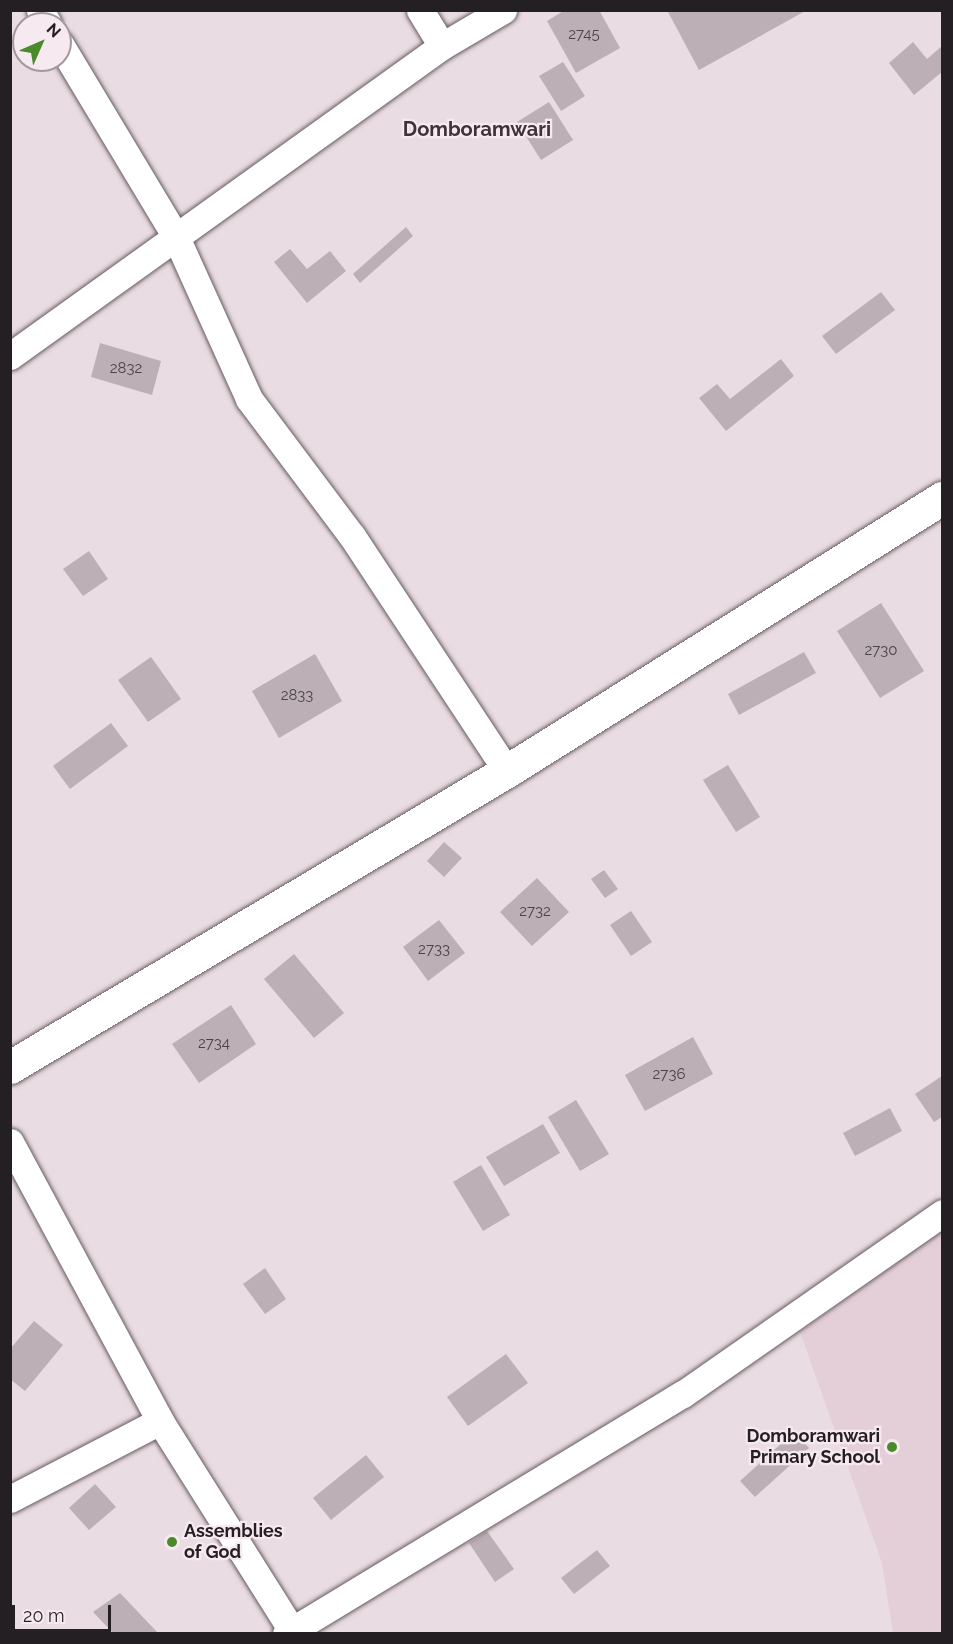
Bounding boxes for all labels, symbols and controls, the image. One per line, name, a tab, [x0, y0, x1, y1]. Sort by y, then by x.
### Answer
north arrow	[12, 12, 72, 72]
text: N	[43, 19, 65, 41]
house number: 2745	[568, 26, 600, 44]
district label: Domboramwari	[403, 117, 551, 141]
house number: 2832	[110, 360, 142, 378]
house number: 2730	[864, 642, 898, 660]
house number: 2833	[281, 687, 313, 705]
house number: 2732	[519, 903, 551, 921]
house number: 2733	[418, 941, 450, 959]
house number: 2734	[198, 1035, 230, 1053]
house number: 2736	[653, 1066, 685, 1084]
place label: Domboramwari Primary School	[747, 1426, 880, 1468]
marker: Domboramwari Primary School	[885, 1440, 899, 1454]
place label: Assemblies of God	[184, 1521, 283, 1564]
marker: Assemblies of God	[165, 1535, 179, 1549]
scale bar	[15, 1593, 114, 1631]
text: 20 m	[23, 1605, 65, 1626]

